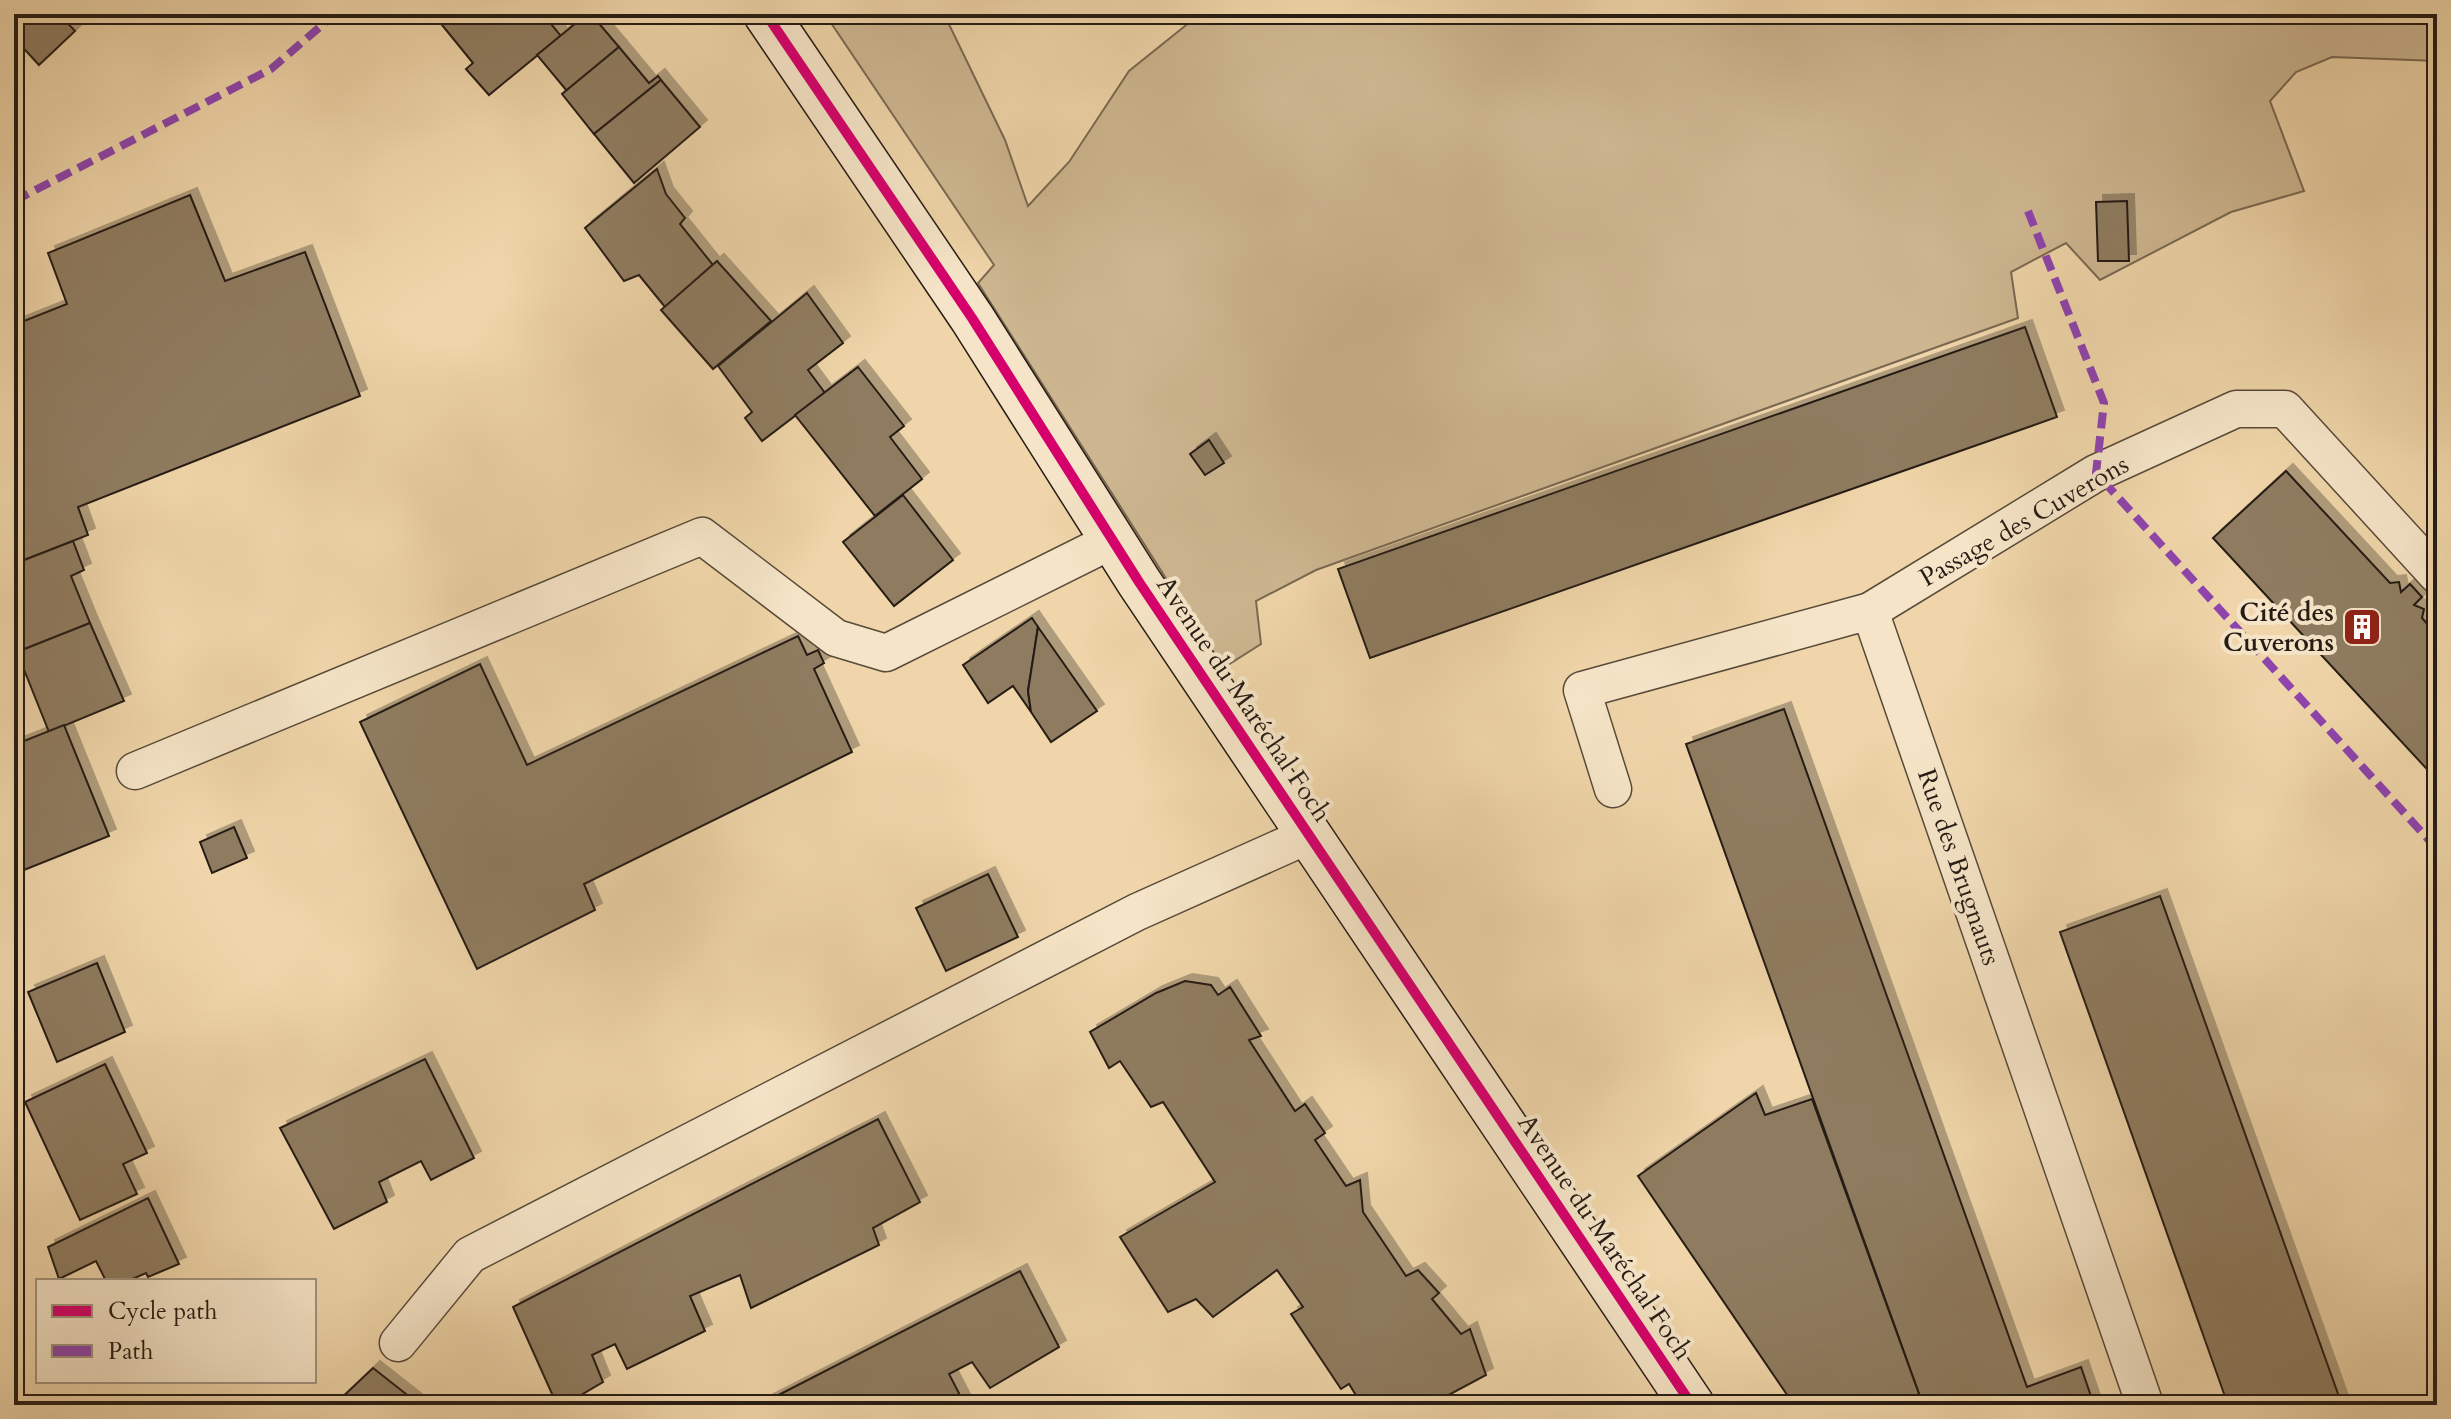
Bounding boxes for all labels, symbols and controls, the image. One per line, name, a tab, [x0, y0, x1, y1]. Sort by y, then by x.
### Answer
street label: Passage des Cuverons	[1913, 447, 2135, 595]
street label: Avenue du Maréchal Foch	[1149, 569, 1339, 829]
place label: Cité des Cuverons	[2223, 595, 2334, 660]
building icon: Cité des Cuverons	[2341, 606, 2383, 648]
street label: Rue des Brugnauts	[1909, 764, 2009, 970]
street label: Avenue du Maréchal Foch	[1510, 1107, 1700, 1367]
legend	[36, 1279, 316, 1383]
text: Cycle path	[108, 1295, 217, 1328]
text: Path	[108, 1335, 153, 1368]

